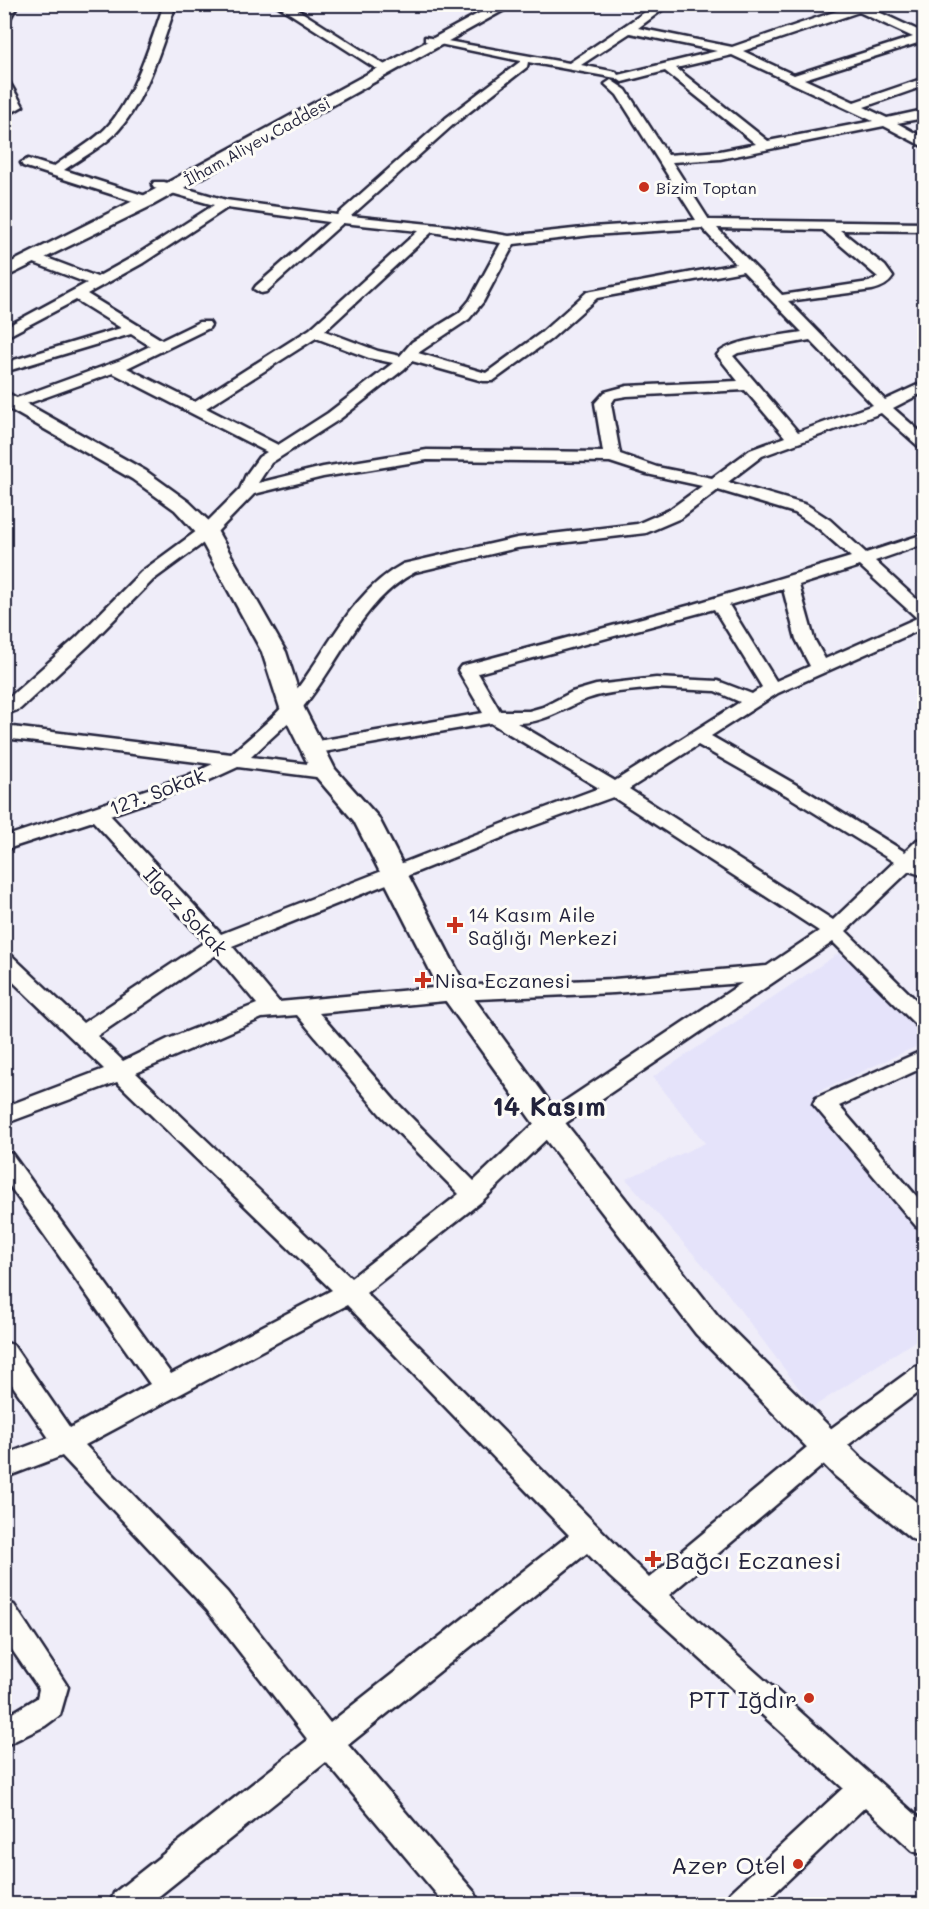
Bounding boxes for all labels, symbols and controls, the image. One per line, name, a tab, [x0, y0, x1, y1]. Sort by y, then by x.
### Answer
street label: İlham Aliyev Caddesi	[180, 92, 334, 190]
place label: Bizim Toptan	[656, 177, 757, 198]
marker: Bizim Toptan	[637, 180, 651, 194]
street label: 127. Sokak	[105, 762, 209, 820]
street label: Ilgaz Sokak	[138, 861, 234, 961]
place label: 14 Kasım Aile Sağlığı Merkezi	[468, 901, 618, 950]
marker: 14 Kasım Aile Sağlığı Merkezi	[446, 916, 464, 934]
place label: Nisa Eczanesi	[435, 967, 571, 993]
marker: Nisa Eczanesi	[416, 973, 430, 987]
district label: 14 Kasım	[492, 1089, 606, 1123]
place label: Bağcı Eczanesi	[665, 1544, 841, 1575]
marker: Bağcı Eczanesi	[646, 1552, 660, 1566]
place label: PTT Iğdır	[689, 1683, 797, 1714]
marker: PTT Iğdır	[802, 1691, 816, 1705]
place label: Azer Otel	[671, 1849, 786, 1880]
marker: Azer Otel	[791, 1857, 805, 1871]

